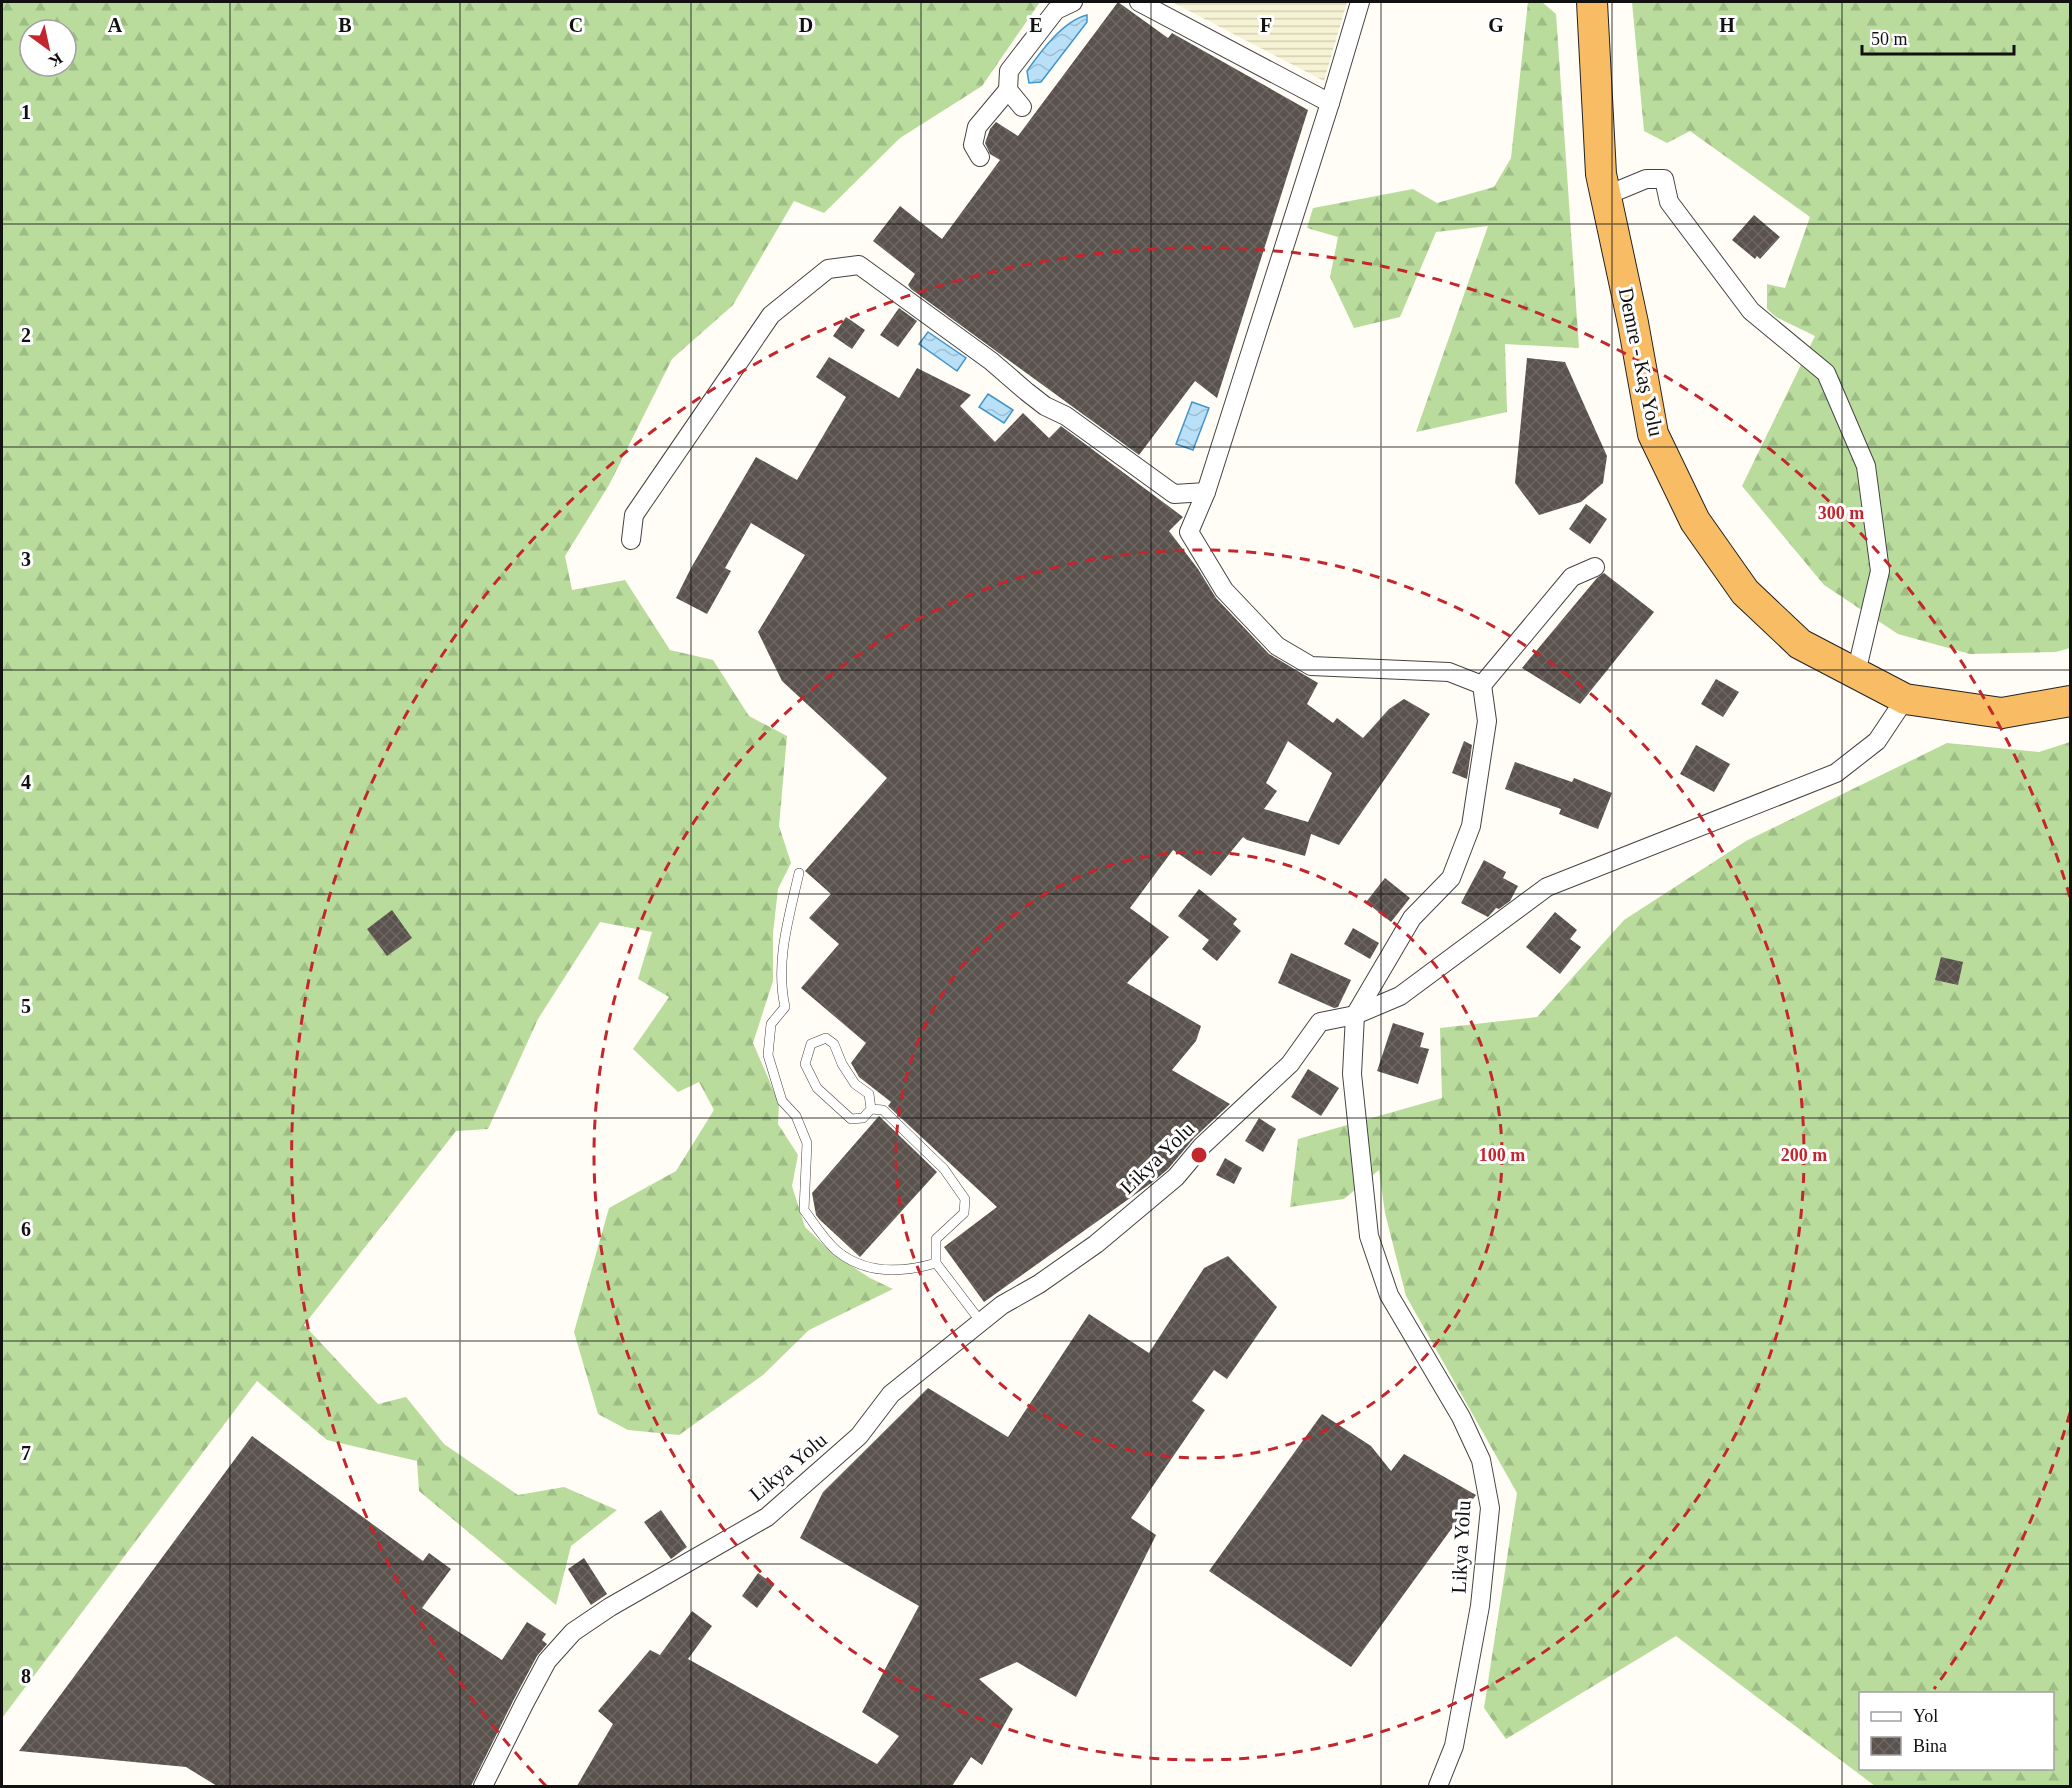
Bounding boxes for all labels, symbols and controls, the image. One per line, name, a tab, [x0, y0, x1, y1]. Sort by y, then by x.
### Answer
text: A	[108, 14, 123, 36]
text: B	[338, 14, 352, 36]
text: C	[569, 14, 583, 36]
text: D	[799, 14, 813, 36]
text: E	[1029, 14, 1043, 36]
text: F	[1260, 14, 1272, 36]
text: G	[1488, 14, 1504, 36]
text: H	[1719, 14, 1735, 36]
north arrow	[18, 18, 78, 78]
scale bar	[1862, 18, 2014, 56]
text: 50 m	[1871, 29, 1908, 49]
text: K	[46, 50, 66, 71]
text: 1	[21, 101, 31, 123]
street label: Demre - Kaş Yolu	[1613, 285, 1669, 439]
text: 2	[21, 324, 31, 346]
text: 300 m	[1818, 503, 1864, 523]
text: 3	[21, 548, 31, 570]
text: 4	[21, 771, 31, 793]
text: 5	[21, 995, 31, 1017]
street label: Likya Yolu	[1115, 1117, 1199, 1199]
centre of rings	[1189, 1145, 1209, 1165]
text: 100 m	[1479, 1145, 1525, 1165]
text: 200 m	[1781, 1145, 1827, 1165]
text: 6	[21, 1218, 31, 1240]
street label: Likya Yolu	[745, 1427, 832, 1506]
text: 7	[21, 1442, 31, 1464]
street label: Likya Yolu	[1447, 1499, 1475, 1594]
text: 8	[21, 1665, 31, 1687]
legend	[1859, 1692, 2054, 1770]
text: Yol	[1913, 1706, 1938, 1726]
text: Bina	[1913, 1736, 1947, 1756]

